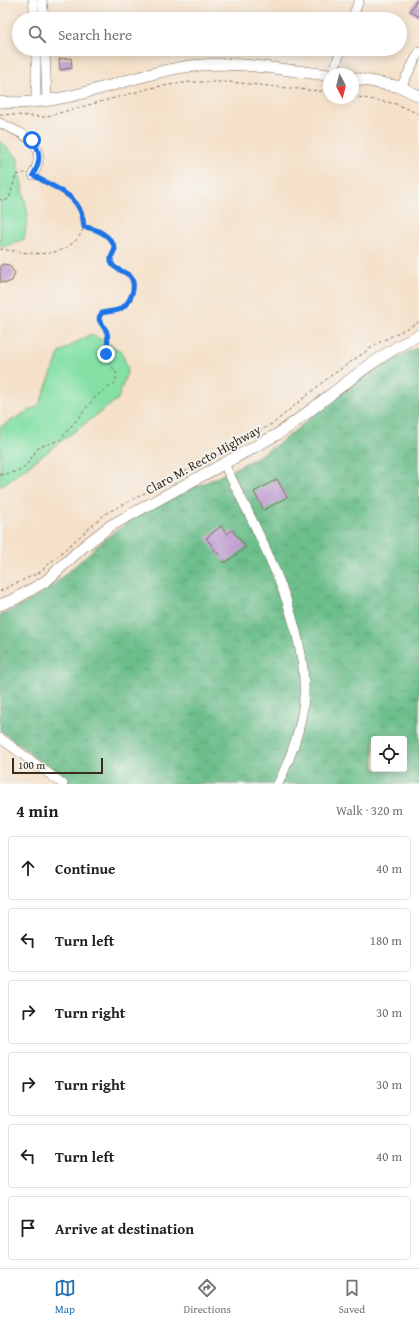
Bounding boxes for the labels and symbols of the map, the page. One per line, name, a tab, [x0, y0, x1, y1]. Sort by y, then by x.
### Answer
north arrow	[323, 68, 359, 104]
route start	[23, 131, 41, 149]
route end	[97, 345, 115, 363]
street label: Claro M. Recto Highway	[142, 420, 265, 499]
scale bar	[12, 756, 103, 775]

